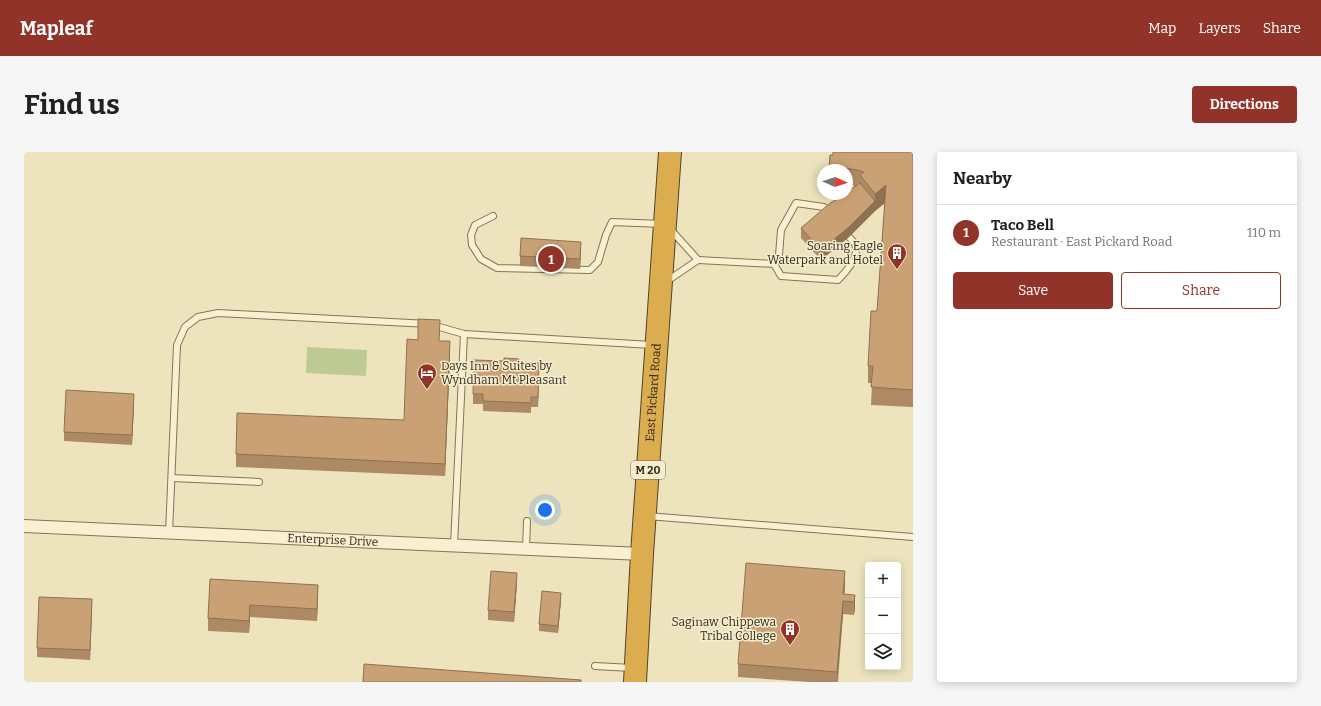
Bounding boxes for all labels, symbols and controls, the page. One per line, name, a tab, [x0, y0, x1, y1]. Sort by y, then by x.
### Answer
text: Mapleaf	[20, 17, 93, 40]
text: Map	[1148, 20, 1176, 37]
text: Layers	[1198, 20, 1241, 37]
text: Share	[1263, 20, 1301, 37]
button: Directions	[1192, 86, 1297, 123]
text: Find us	[24, 88, 120, 121]
north arrow	[817, 164, 853, 200]
text: Nearby	[953, 168, 1012, 189]
text: Taco Bell	[991, 216, 1054, 234]
text: 1	[963, 225, 969, 240]
text: 110 m	[1247, 225, 1281, 240]
text: Restaurant · East Pickard Road	[991, 234, 1173, 249]
place label: Soaring Eagle Waterpark and Hotel	[767, 239, 884, 267]
building icon: Soaring Eagle Waterpark and Hotel	[886, 242, 908, 270]
pin: 1	[538, 244, 564, 274]
button: Save	[953, 272, 1113, 309]
button: Share	[1121, 272, 1281, 309]
street label: East Pickard Road	[643, 343, 664, 442]
place label: Days Inn & Suites by Wyndham Mt Pleasant	[441, 359, 567, 387]
hotel icon: Days Inn & Suites by Wyndham Mt Pleasant	[416, 362, 438, 390]
road number: M 20	[631, 461, 665, 479]
your location	[535, 500, 555, 520]
street label: Enterprise Drive	[287, 531, 379, 549]
map controls	[865, 562, 901, 670]
button: +	[865, 562, 901, 598]
button: −	[865, 598, 901, 634]
place label: Saginaw Chippewa Tribal College	[672, 615, 776, 643]
building icon: Saginaw Chippewa Tribal College	[779, 618, 801, 646]
button: layers	[865, 634, 901, 670]

